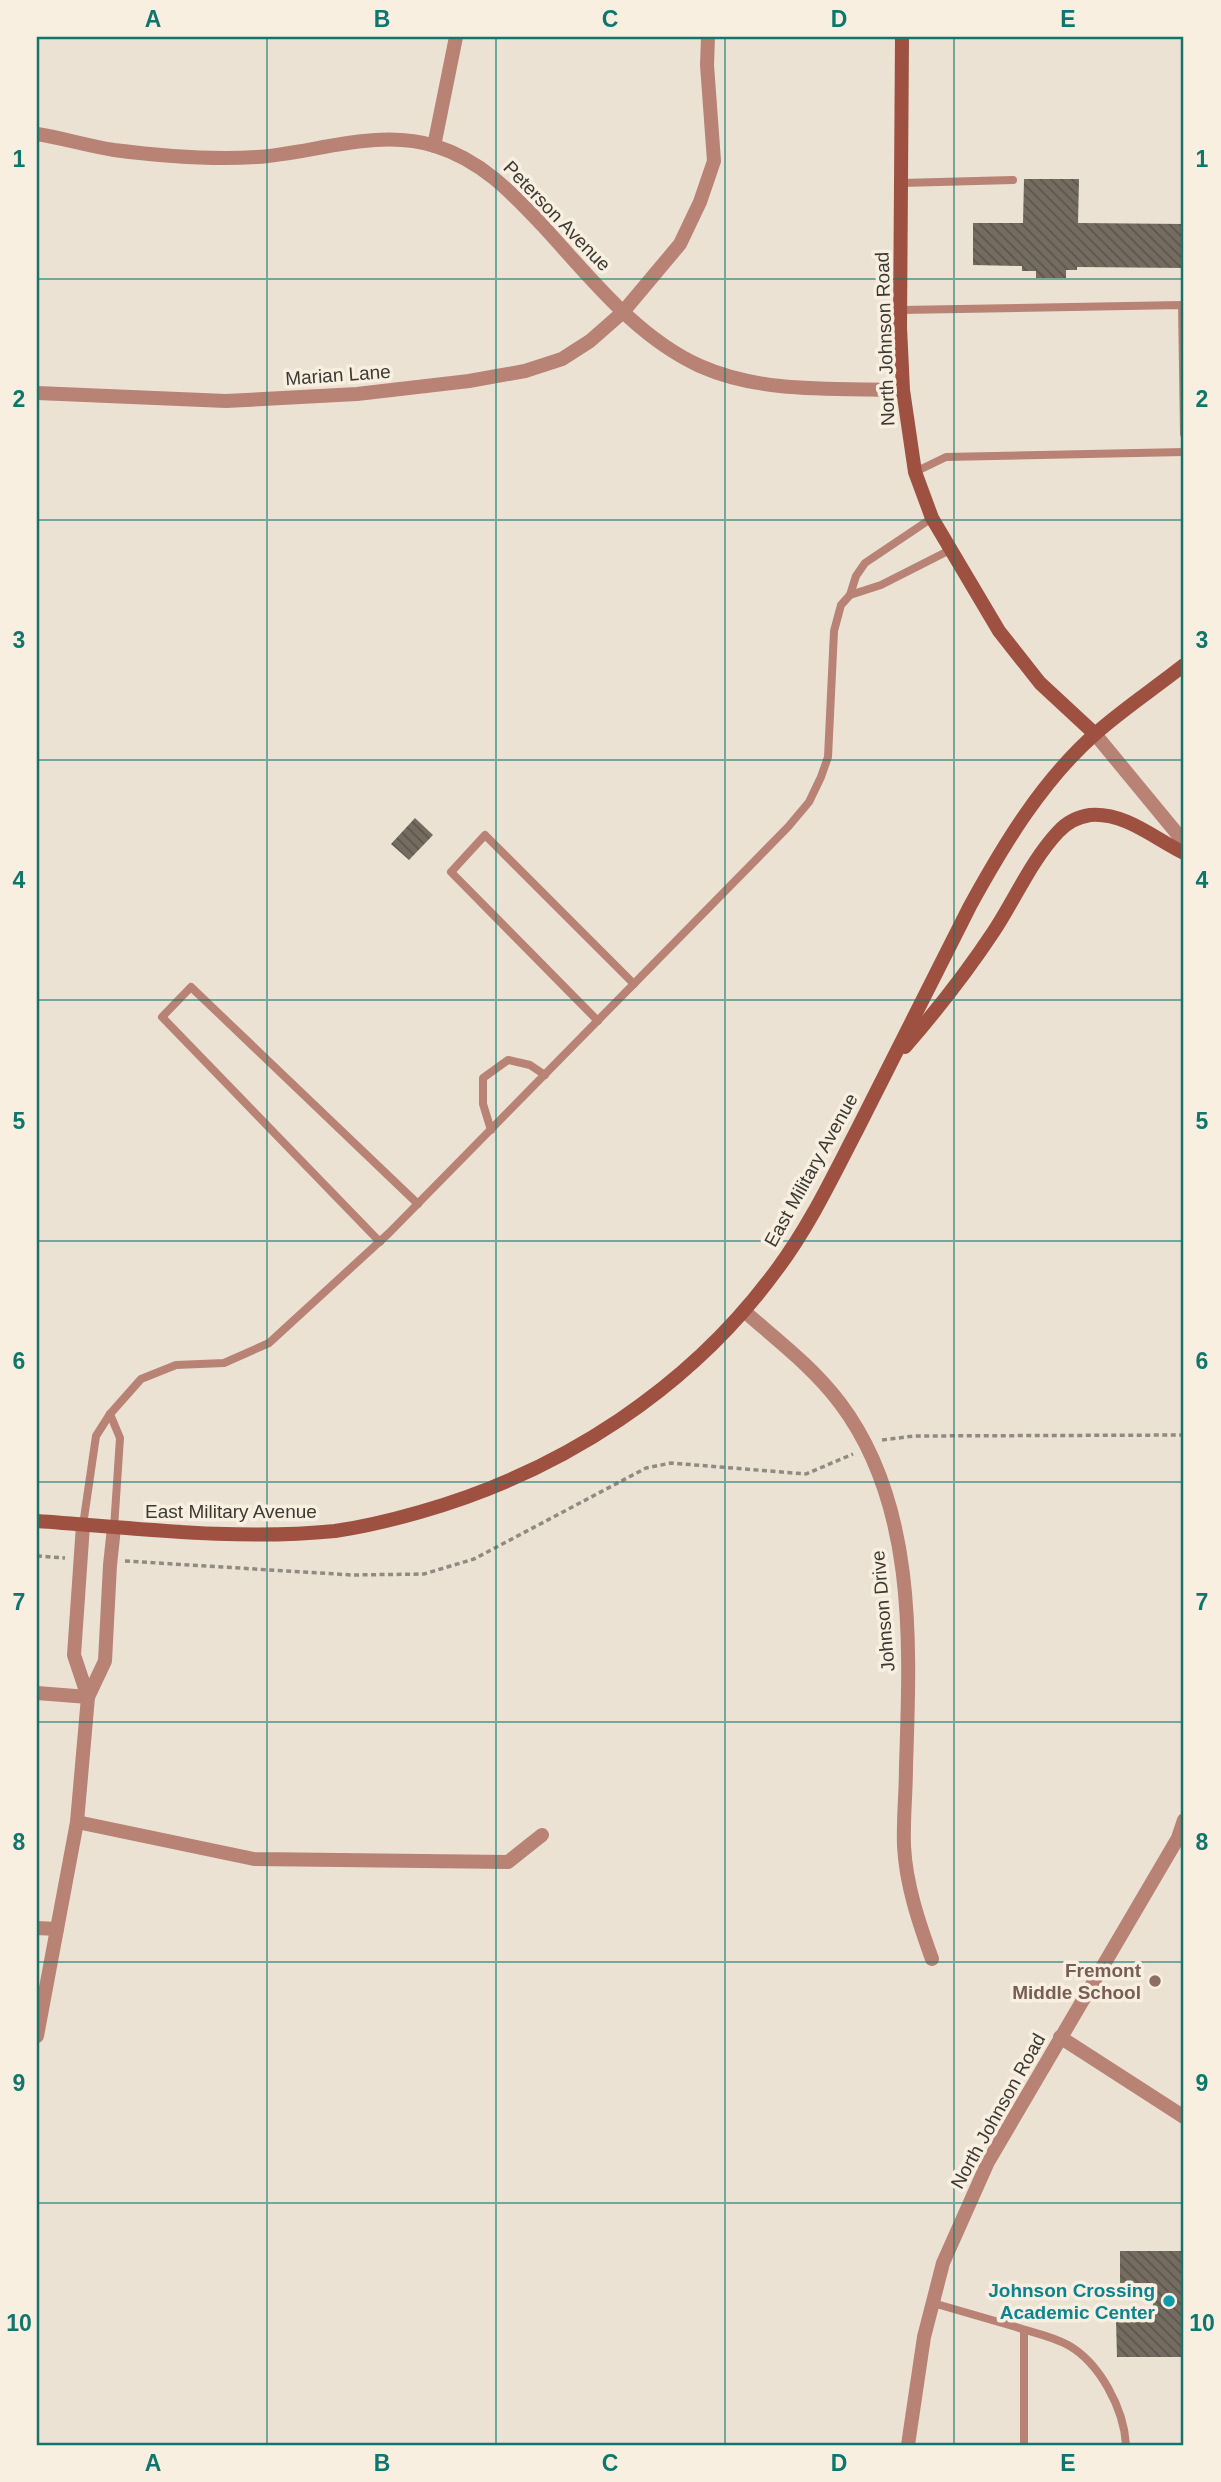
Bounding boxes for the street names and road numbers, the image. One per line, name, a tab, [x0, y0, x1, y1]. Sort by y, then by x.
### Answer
street label: Peterson Avenue	[499, 157, 615, 275]
street label: North Johnson Road	[871, 252, 899, 426]
street label: Marian Lane	[285, 361, 391, 389]
street label: East Military Avenue	[760, 1090, 862, 1250]
street label: East Military Avenue	[145, 1501, 317, 1522]
street label: Johnson Drive	[867, 1550, 899, 1672]
street label: North Johnson Road	[947, 2030, 1049, 2192]

